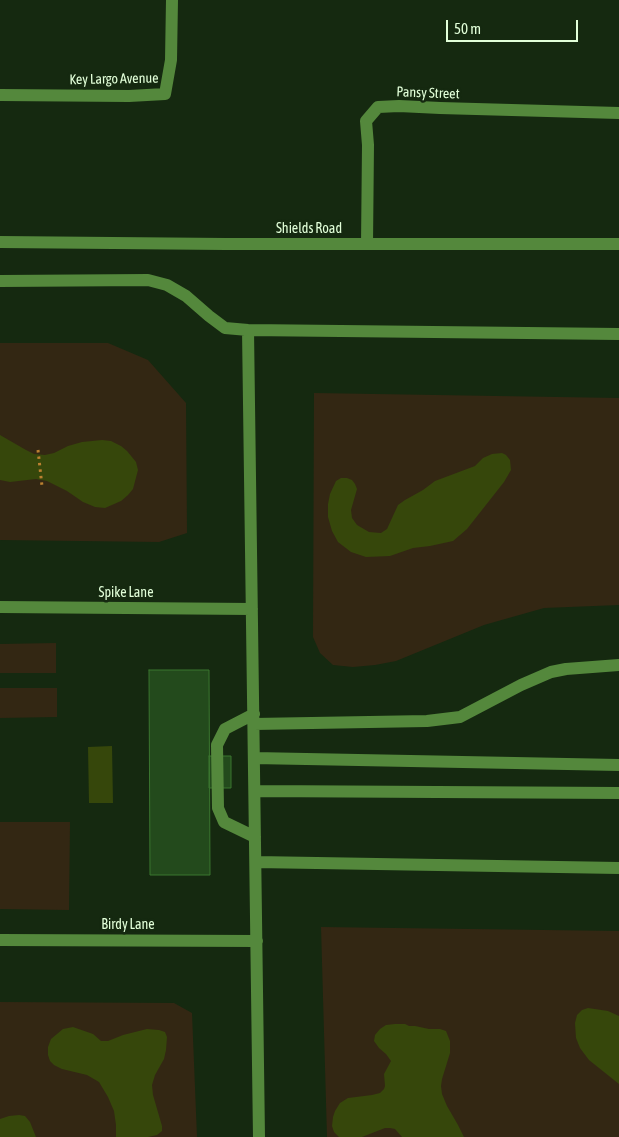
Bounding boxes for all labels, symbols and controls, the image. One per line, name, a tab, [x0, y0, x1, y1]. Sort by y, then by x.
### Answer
scale bar	[449, 10, 582, 42]
text: 50 m	[454, 20, 481, 37]
street label: Key Largo Avenue	[69, 70, 159, 88]
street label: Pansy Street	[396, 84, 460, 102]
street label: Shields Road	[276, 221, 342, 237]
street label: Spike Lane	[99, 585, 153, 601]
street label: Birdy Lane	[101, 917, 155, 933]

